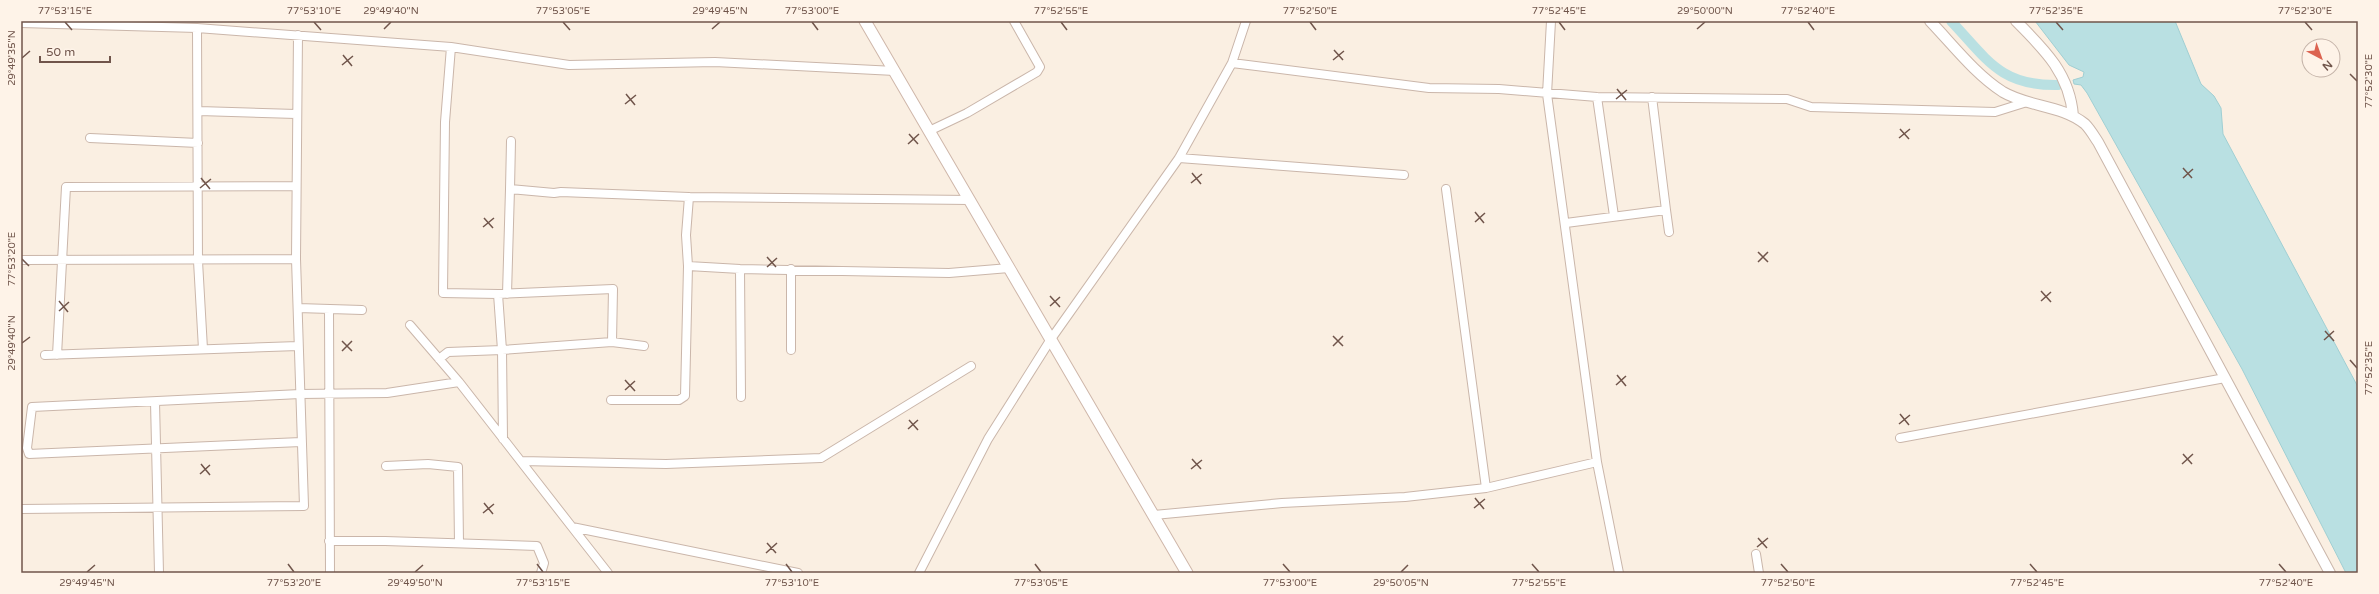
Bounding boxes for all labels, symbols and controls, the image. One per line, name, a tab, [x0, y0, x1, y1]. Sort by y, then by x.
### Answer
text: 77°53'15"E	[38, 5, 92, 17]
text: 77°53'10"E	[287, 5, 341, 17]
text: 29°49'40"N	[363, 5, 419, 17]
text: 77°53'05"E	[536, 5, 590, 17]
text: 29°49'45"N	[692, 5, 748, 17]
text: 77°53'00"E	[785, 5, 839, 17]
text: 77°52'55"E	[1034, 5, 1088, 17]
text: 77°52'50"E	[1283, 5, 1337, 17]
text: 77°52'45"E	[1532, 5, 1586, 17]
text: 29°50'00"N	[1677, 5, 1733, 17]
text: 77°52'40"E	[1781, 5, 1835, 17]
text: 77°52'35"E	[2029, 5, 2083, 17]
text: 77°52'30"E	[2278, 5, 2332, 17]
text: 29°49'35"N	[6, 30, 18, 86]
scale bar	[40, 38, 110, 64]
north arrow	[2301, 38, 2341, 78]
text: 50 m	[46, 45, 75, 59]
text: 77°52'30"E	[2363, 54, 2375, 108]
text: N	[2320, 57, 2335, 73]
text: 77°53'20"E	[6, 232, 18, 286]
text: 29°49'40"N	[6, 315, 18, 371]
text: 77°52'35"E	[2363, 341, 2375, 395]
text: 29°49'45"N	[59, 577, 115, 589]
text: 77°53'20"E	[267, 577, 321, 589]
text: 29°49'50"N	[387, 577, 443, 589]
text: 77°53'15"E	[516, 577, 570, 589]
text: 77°53'10"E	[765, 577, 819, 589]
text: 77°53'05"E	[1014, 577, 1068, 589]
text: 77°53'00"E	[1263, 577, 1317, 589]
text: 29°50'05"N	[1373, 577, 1429, 589]
text: 77°52'55"E	[1512, 577, 1566, 589]
text: 77°52'50"E	[1761, 577, 1815, 589]
text: 77°52'45"E	[2010, 577, 2064, 589]
text: 77°52'40"E	[2259, 577, 2313, 589]

